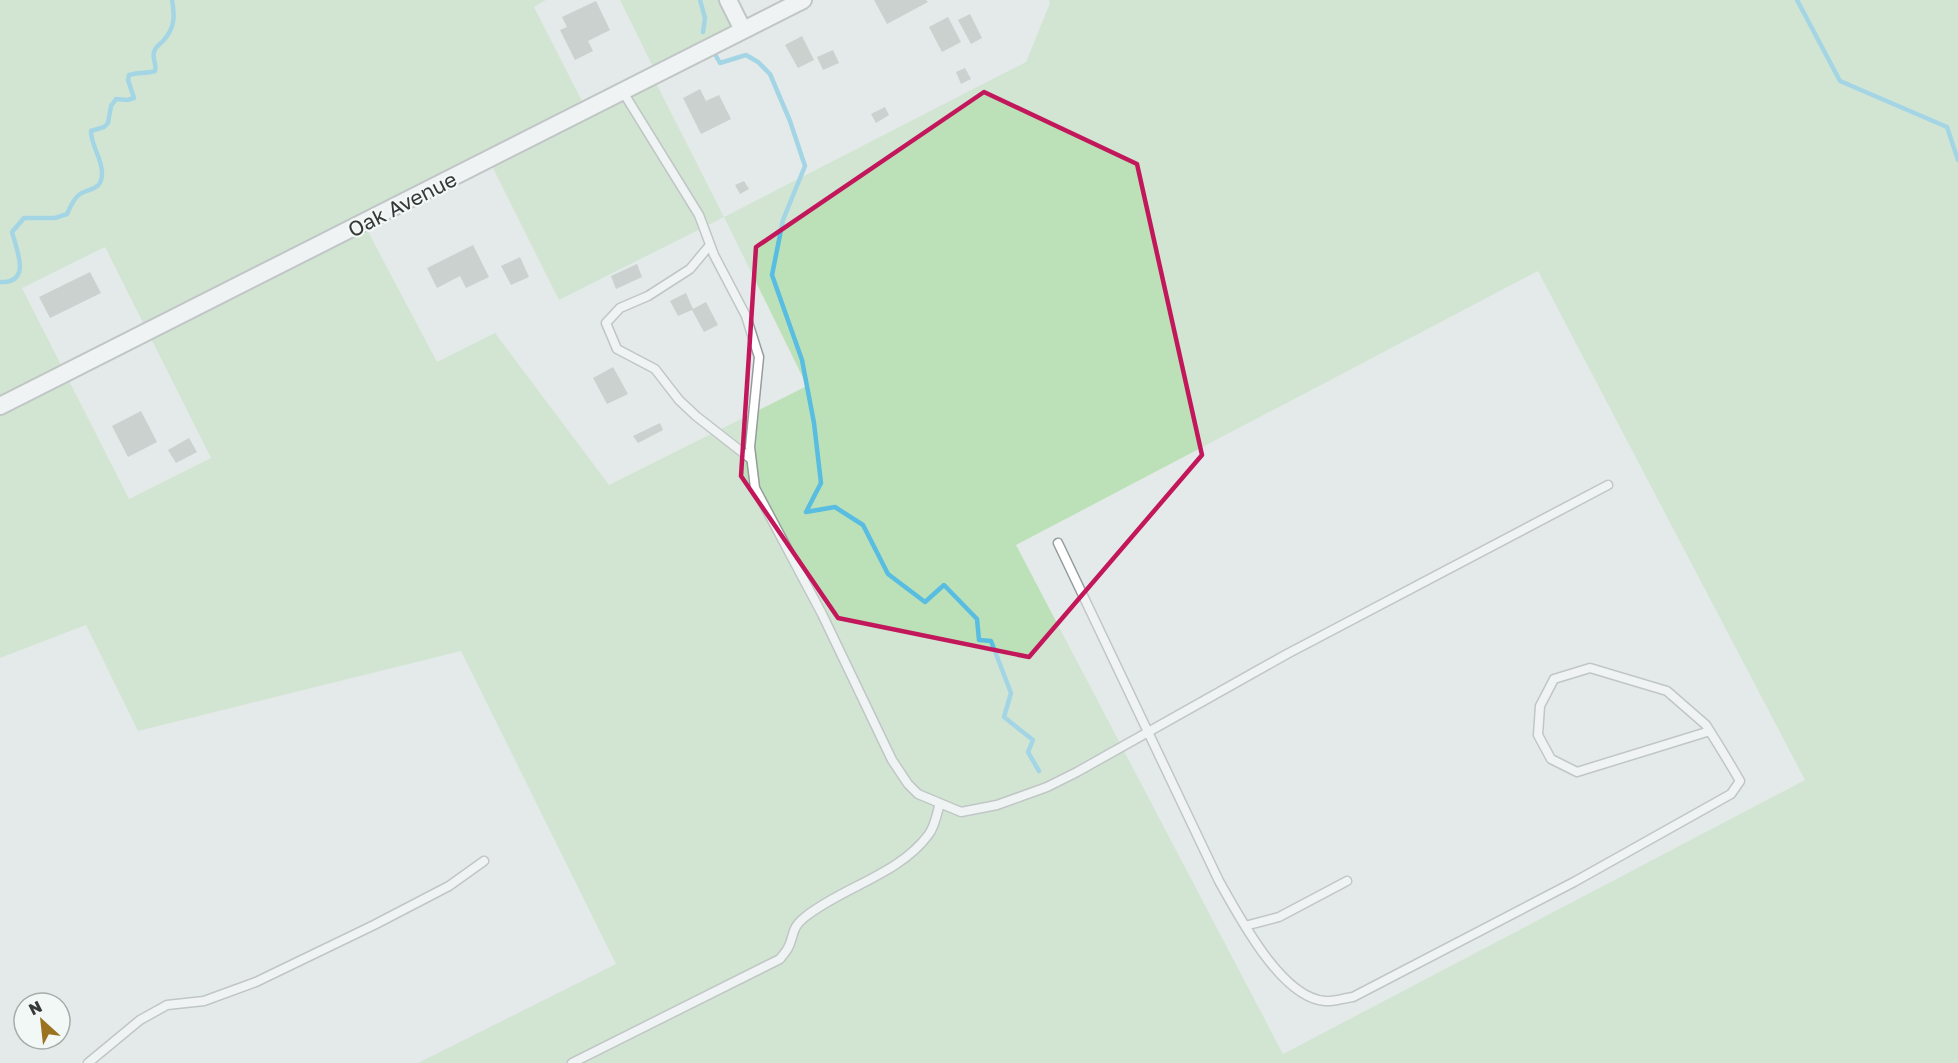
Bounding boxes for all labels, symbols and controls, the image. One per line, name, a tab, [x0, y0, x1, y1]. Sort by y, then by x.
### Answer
street label: Oak Avenue	[343, 165, 461, 243]
north arrow	[12, 991, 72, 1051]
text: N	[25, 996, 45, 1019]

